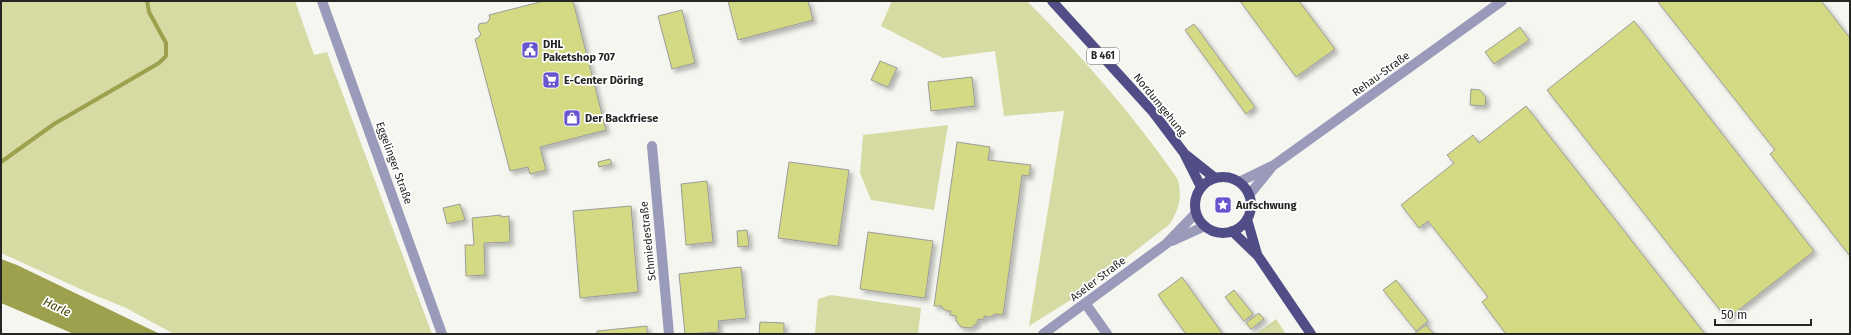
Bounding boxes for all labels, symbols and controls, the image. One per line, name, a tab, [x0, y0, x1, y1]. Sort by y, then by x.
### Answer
place label: DHL Paketshop 707	[543, 38, 615, 64]
public building icon: DHL Paketshop 707	[520, 40, 540, 60]
road number: B 461	[1087, 48, 1119, 64]
street label: Rehau-Straße	[1350, 49, 1412, 99]
supermarket icon: E-Center Döring	[541, 70, 561, 90]
street label: Nordumgehung	[1131, 71, 1189, 139]
place label: E-Center Döring	[564, 74, 644, 87]
shop icon: Der Backfriese	[562, 108, 582, 128]
place label: Der Backfriese	[585, 112, 658, 125]
street label: Eggelinger Straße	[373, 120, 415, 206]
place icon: Aufschwung	[1213, 195, 1233, 215]
place label: Aufschwung	[1235, 199, 1297, 212]
street label: Schmiedestraße	[637, 200, 659, 282]
street label: Aseler Straße	[1068, 254, 1128, 304]
water label: Harle	[41, 295, 73, 319]
scale bar	[1715, 301, 1811, 327]
text: 50 m	[1721, 308, 1747, 322]

